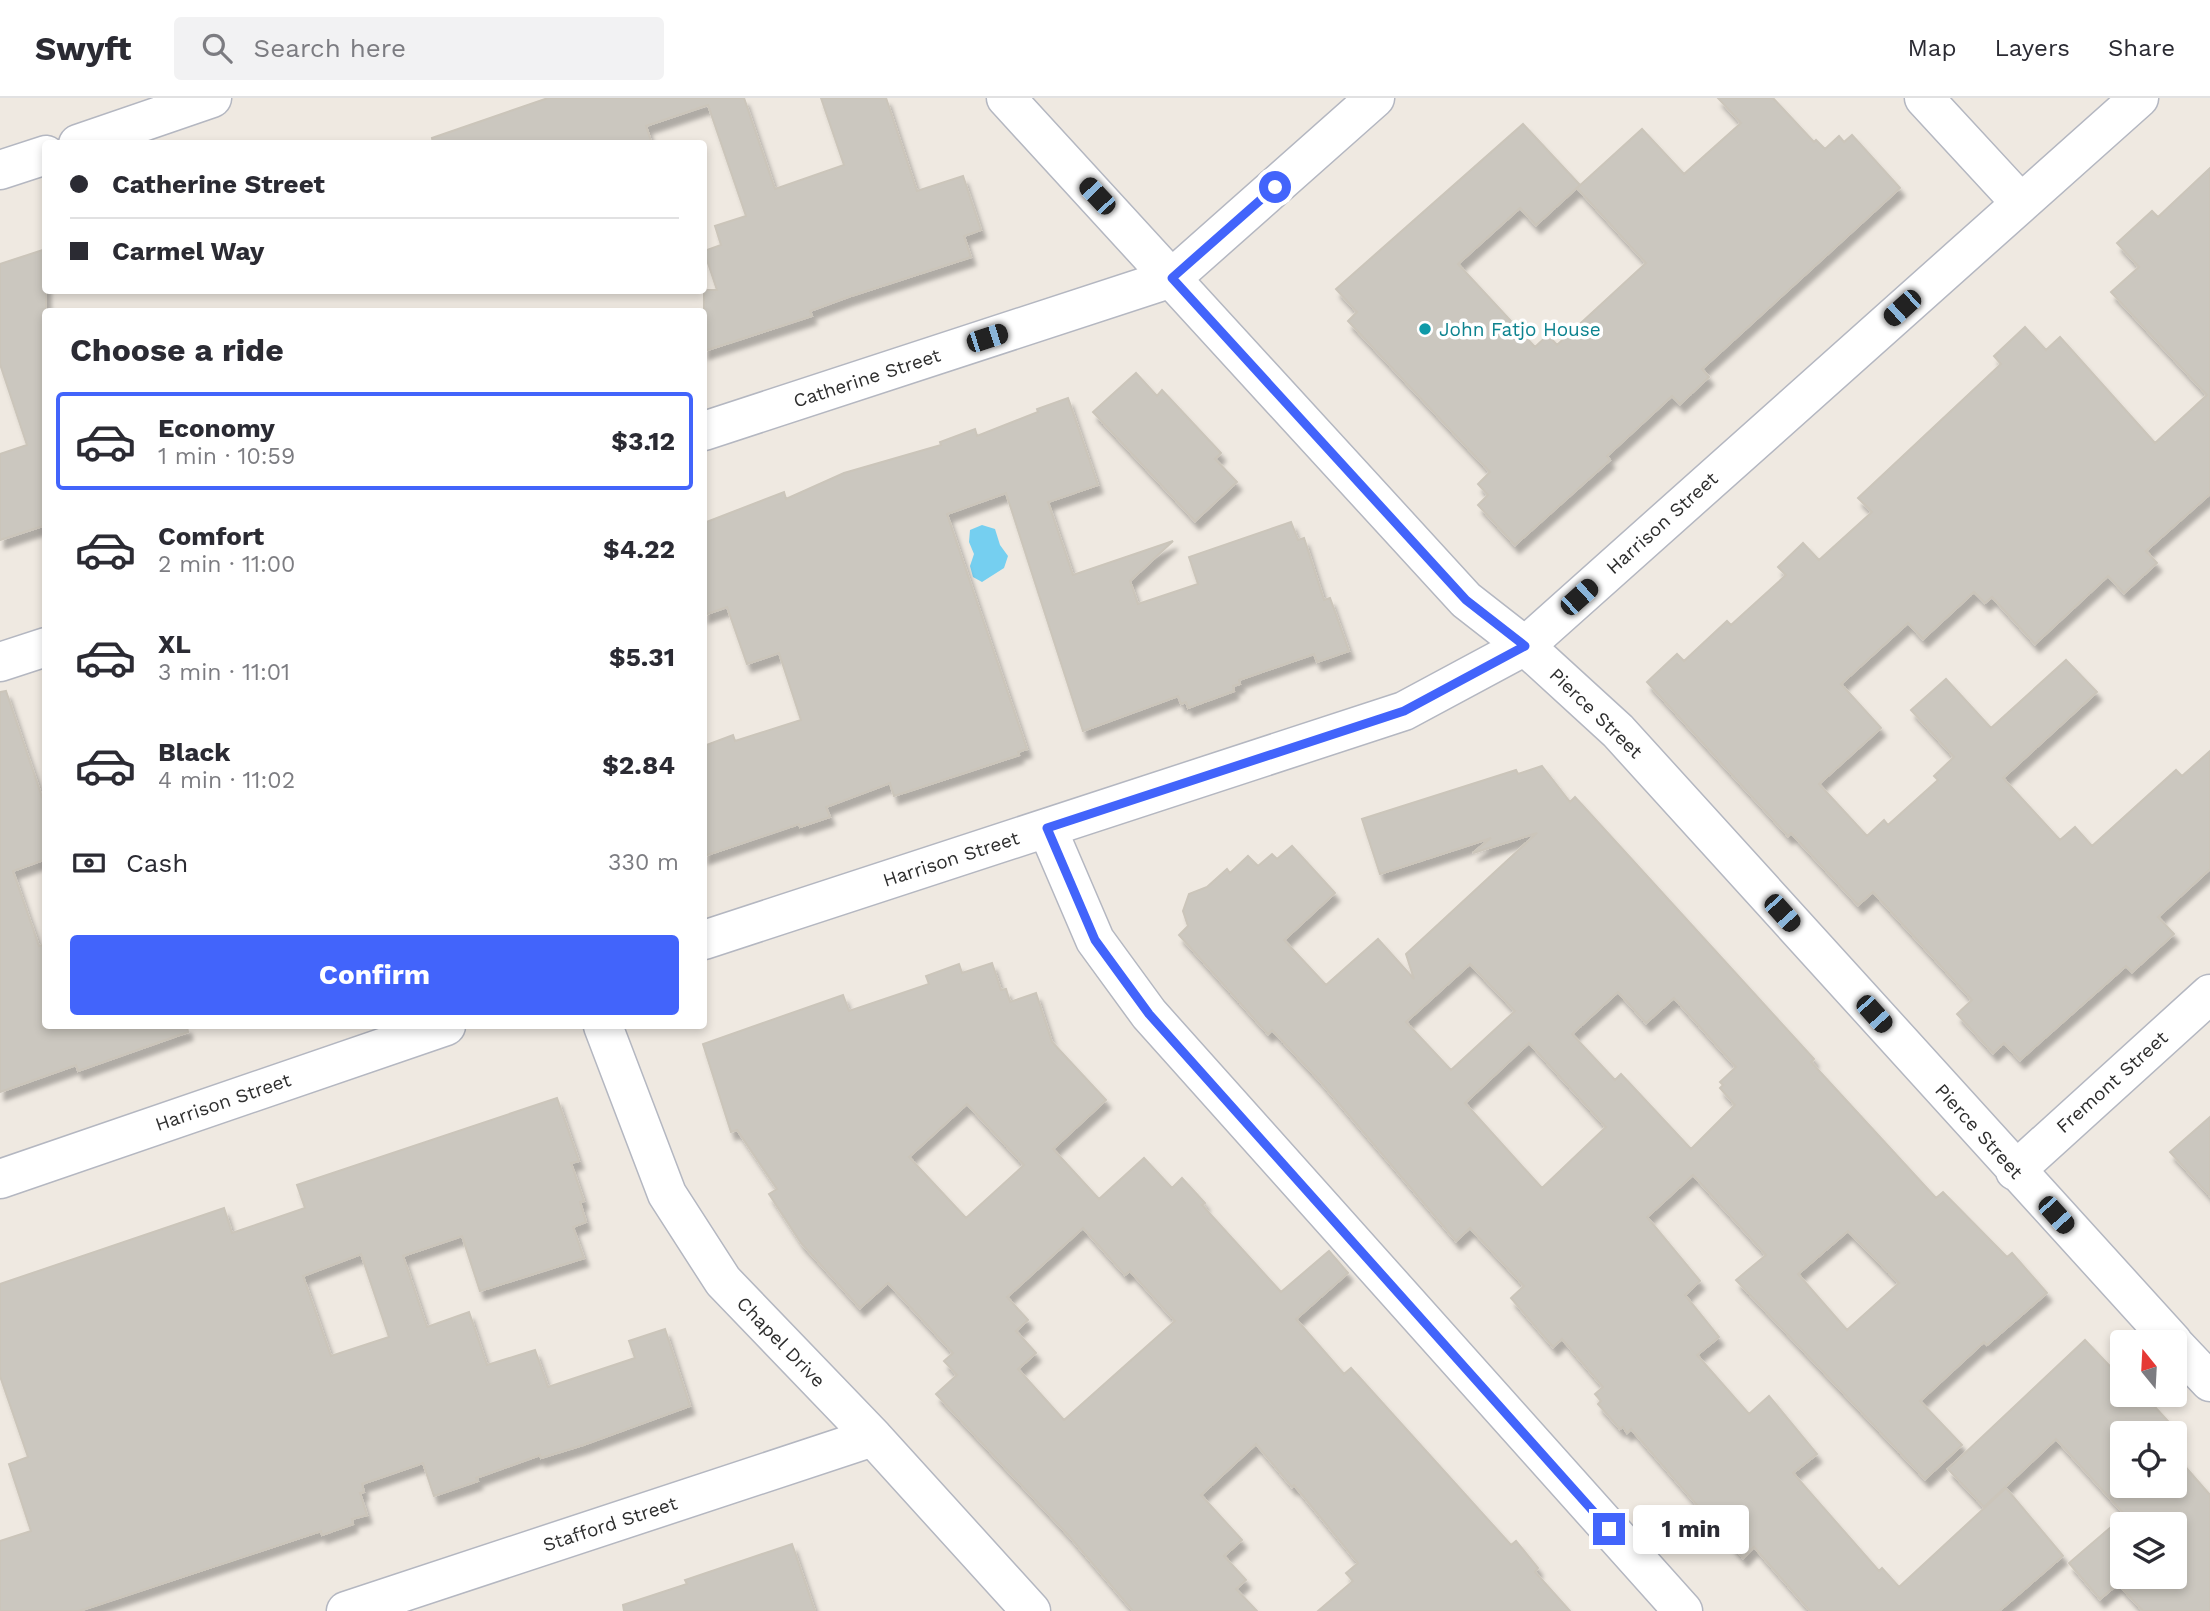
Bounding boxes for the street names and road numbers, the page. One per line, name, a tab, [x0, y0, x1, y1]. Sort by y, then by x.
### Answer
street label: Catherine Street	[791, 343, 943, 413]
street label: Harrison Street	[1602, 467, 1722, 579]
street label: Pierce Street	[1545, 663, 1647, 763]
street label: Harrison Street	[880, 826, 1022, 892]
street label: Fremont Street	[2052, 1026, 2172, 1138]
street label: Harrison Street	[152, 1068, 294, 1136]
street label: Pierce Street	[1930, 1079, 2028, 1183]
street label: Chapel Drive	[732, 1292, 830, 1392]
street label: Stafford Street	[540, 1491, 680, 1557]

